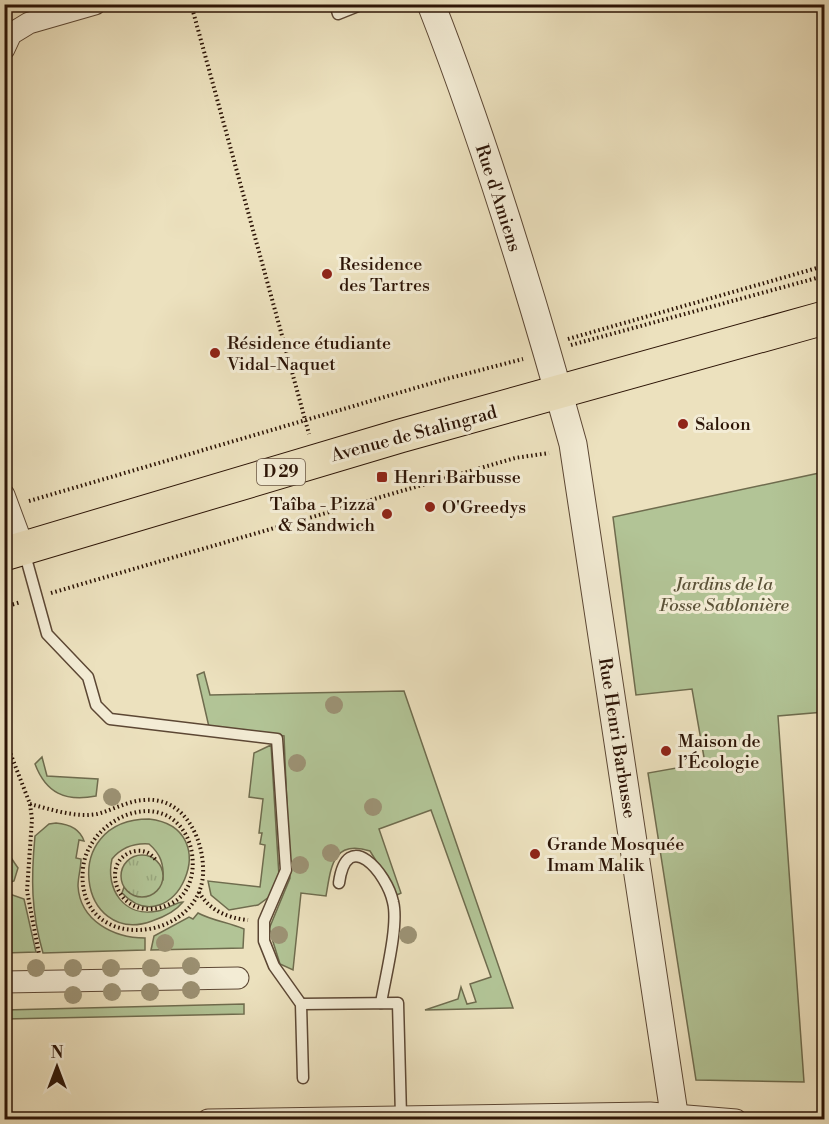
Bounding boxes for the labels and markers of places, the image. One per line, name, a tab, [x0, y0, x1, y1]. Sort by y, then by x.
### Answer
place label: Residence des Tartres	[339, 253, 430, 297]
marker: Residence des Tartres	[320, 267, 334, 281]
place label: Résidence étudiante Vidal-Naquet	[226, 332, 391, 376]
marker: Résidence étudiante Vidal-Naquet	[208, 346, 222, 360]
place label: Saloon	[695, 413, 751, 436]
marker: Saloon	[676, 417, 690, 431]
place label: Henri Barbusse	[394, 466, 521, 489]
marker: Henri Barbusse	[375, 470, 389, 484]
place label: Taîba - Pizza & Sandwich	[270, 493, 376, 537]
place label: O'Greedys	[442, 496, 526, 519]
marker: O'Greedys	[423, 500, 437, 514]
marker: Taîba - Pizza & Sandwich	[380, 507, 394, 521]
place label: Maison de l’Écologie	[678, 730, 761, 774]
marker: Maison de l’Écologie	[659, 744, 673, 758]
place label: Grande Mosquée Imam Malik	[547, 833, 684, 877]
marker: Grande Mosquée Imam Malik	[528, 847, 542, 861]

